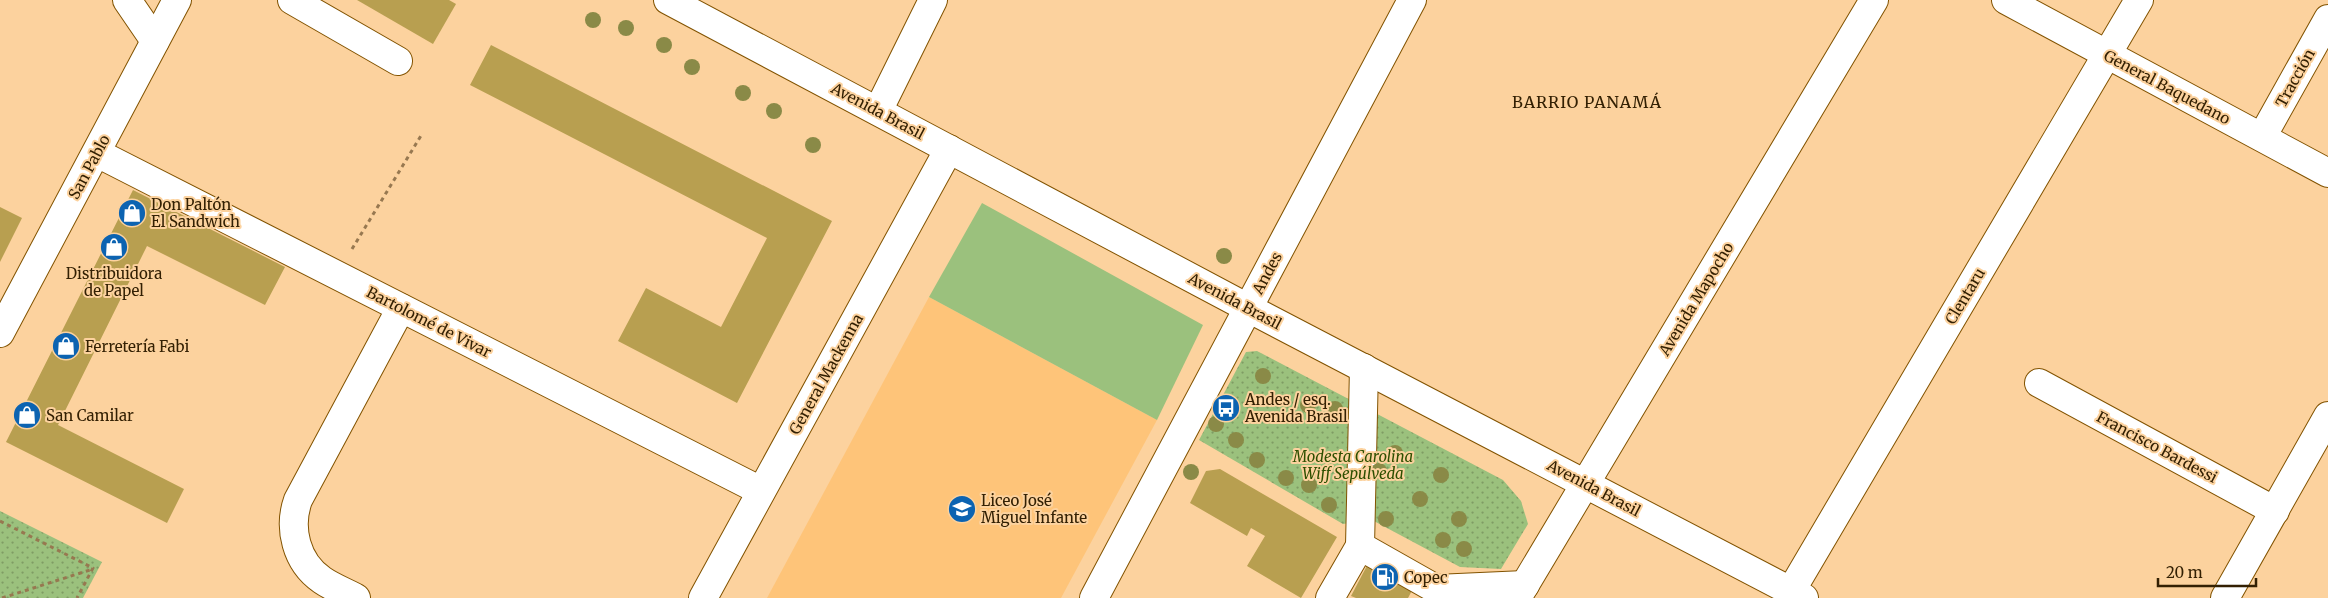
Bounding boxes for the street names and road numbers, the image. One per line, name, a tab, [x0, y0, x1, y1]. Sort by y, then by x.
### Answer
street label: General Baquedano	[2101, 46, 2234, 128]
street label: Tracción	[2271, 46, 2319, 110]
street label: Avenida Brasil	[827, 78, 928, 144]
street label: San Pablo	[64, 131, 114, 202]
street label: Avenida Mapocho	[1654, 239, 1737, 360]
street label: Andes	[1248, 249, 1286, 298]
street label: Clentaru	[1941, 264, 1989, 328]
street label: Avenida Brasil	[1184, 268, 1285, 334]
street label: Bartolomé de Vivar	[363, 282, 495, 362]
street label: General Mackenna	[785, 310, 867, 438]
street label: Francisco Bardessi	[2093, 407, 2221, 487]
street label: Avenida Brasil	[1543, 455, 1644, 521]

